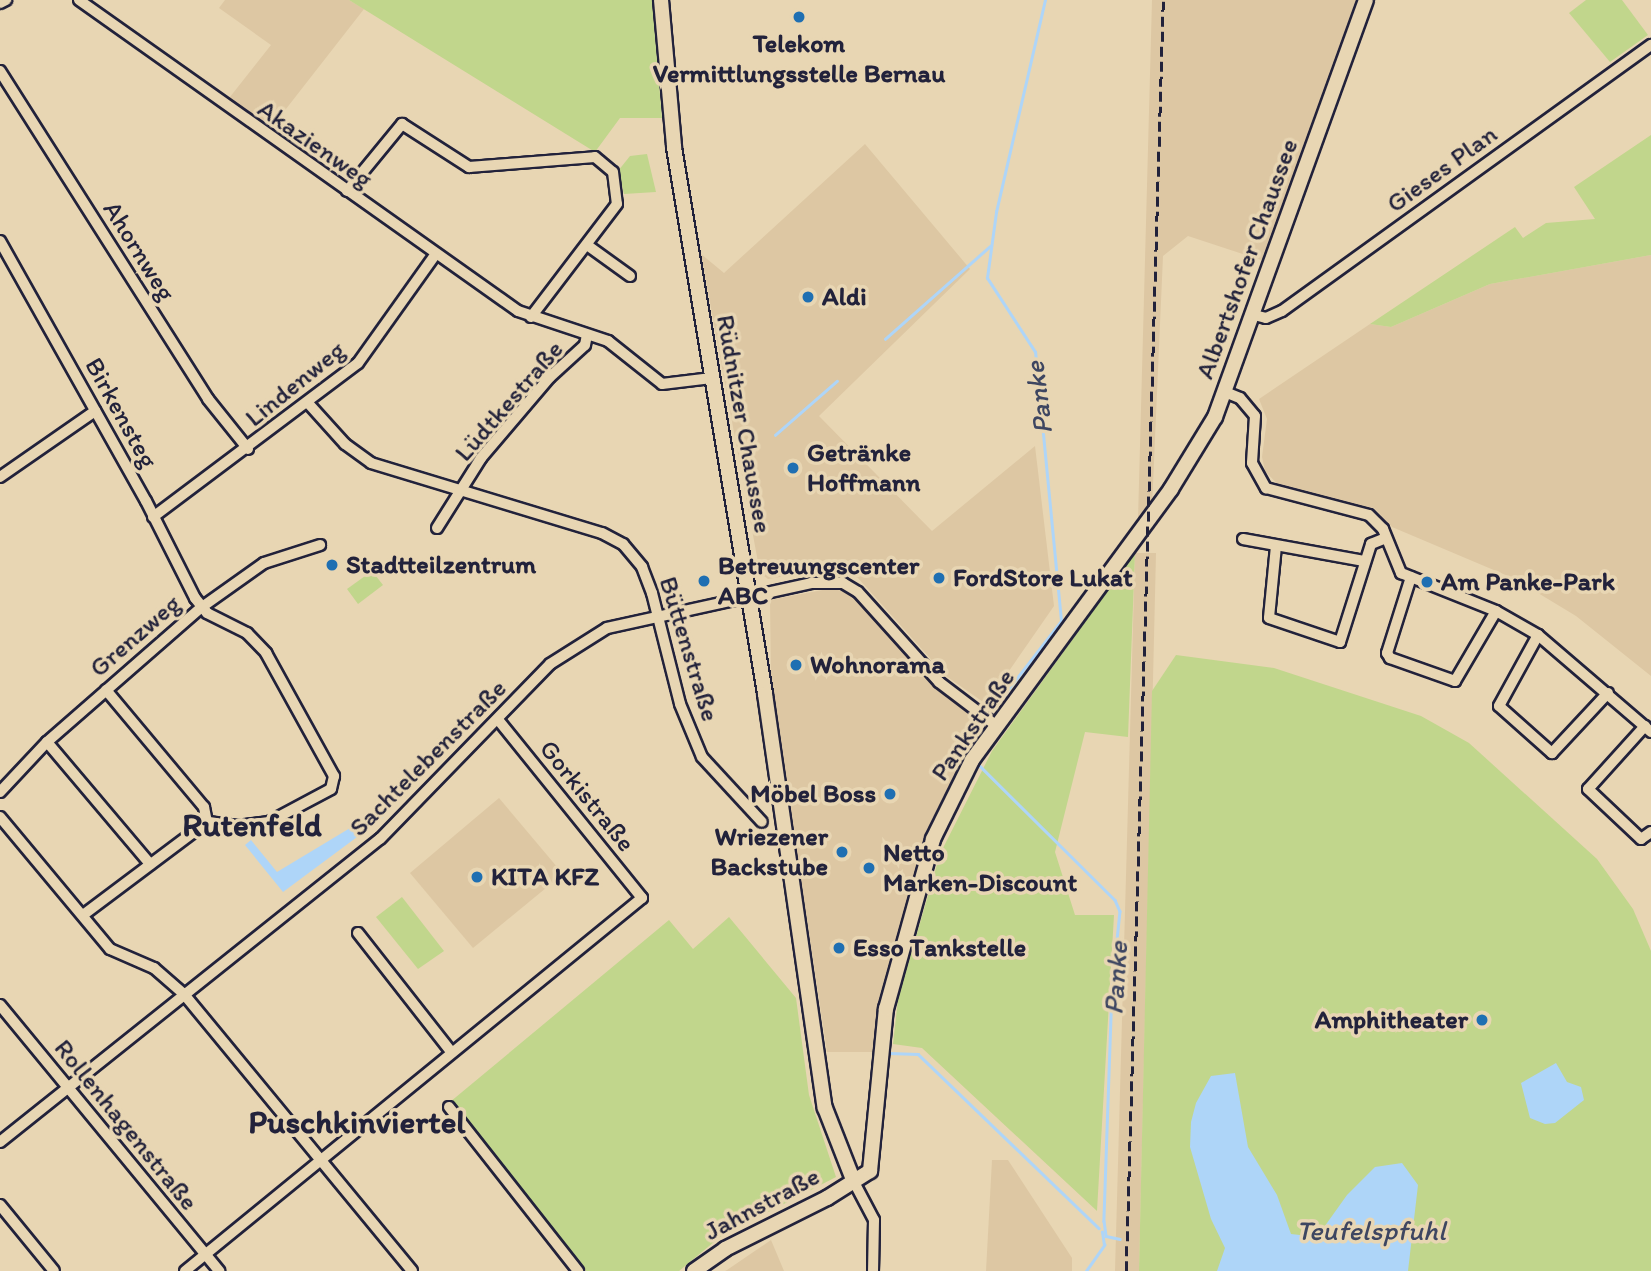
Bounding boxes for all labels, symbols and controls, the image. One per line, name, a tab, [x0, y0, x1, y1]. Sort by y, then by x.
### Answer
marker: Telekom Vermittlungsstelle Bernau	[791, 9, 807, 25]
place label: Telekom Vermittlungsstelle Bernau	[653, 28, 945, 90]
street label: Akazienweg	[252, 93, 378, 195]
street label: Gieses Plan	[1381, 119, 1503, 219]
street label: Albertshofer Chaussee	[1189, 135, 1305, 383]
street label: Ahornweg	[96, 195, 182, 307]
place label: Aldi	[822, 281, 867, 313]
marker: Aldi	[800, 289, 816, 305]
street label: Rüdnitzer Chaussee	[709, 312, 779, 536]
street label: Lindenweg	[239, 334, 351, 434]
street label: Lüdtkestraße	[448, 334, 570, 468]
street label: Birkensteg	[78, 352, 164, 474]
water label: Panke	[1017, 360, 1059, 436]
place label: Getränke Hoffmann	[807, 437, 920, 498]
marker: Getränke Hoffmann	[785, 460, 801, 476]
place label: Stadtteilzentrum	[346, 549, 536, 581]
place label: Betreuungscenter ABC	[718, 550, 919, 612]
marker: Stadtteilzentrum	[324, 557, 340, 573]
place label: FordStore Lukat	[953, 562, 1133, 594]
place label: Am Panke-Park	[1441, 566, 1616, 598]
marker: FordStore Lukat	[931, 570, 947, 586]
street label: Büttenstraße	[652, 573, 726, 725]
marker: Betreuungscenter ABC	[696, 573, 712, 589]
marker: Am Panke-Park	[1419, 574, 1435, 590]
street label: Grenzweg	[83, 588, 187, 684]
place label: Wohnorama	[810, 649, 945, 681]
marker: Wohnorama	[788, 657, 804, 673]
street label: Pankstraße	[924, 663, 1022, 787]
street label: Sachtelebenstraße	[343, 673, 513, 843]
street label: Gorkistraße	[533, 734, 641, 858]
place label: Möbel Boss	[750, 778, 876, 810]
marker: Möbel Boss	[882, 786, 898, 802]
district label: Rutenfeld	[182, 805, 322, 845]
place label: Wriezener Backstube	[710, 821, 828, 882]
place label: Netto Marken-Discount	[883, 837, 1077, 898]
marker: Wriezener Backstube	[834, 844, 850, 860]
marker: Netto Marken-Discount	[861, 860, 877, 876]
place label: KITA KFZ	[491, 861, 599, 893]
marker: KITA KFZ	[469, 869, 485, 885]
place label: Esso Tankstelle	[853, 932, 1024, 964]
marker: Esso Tankstelle	[831, 940, 847, 956]
water label: Panke	[1096, 940, 1134, 1016]
place label: Amphitheater	[1315, 1004, 1468, 1036]
marker: Amphitheater	[1474, 1012, 1490, 1028]
street label: Rollenhagenstraße	[47, 1033, 205, 1217]
district label: Puschkinviertel	[248, 1102, 466, 1142]
street label: Jahnstraße	[699, 1161, 825, 1247]
water label: Teufelspfuhl	[1296, 1213, 1446, 1247]

